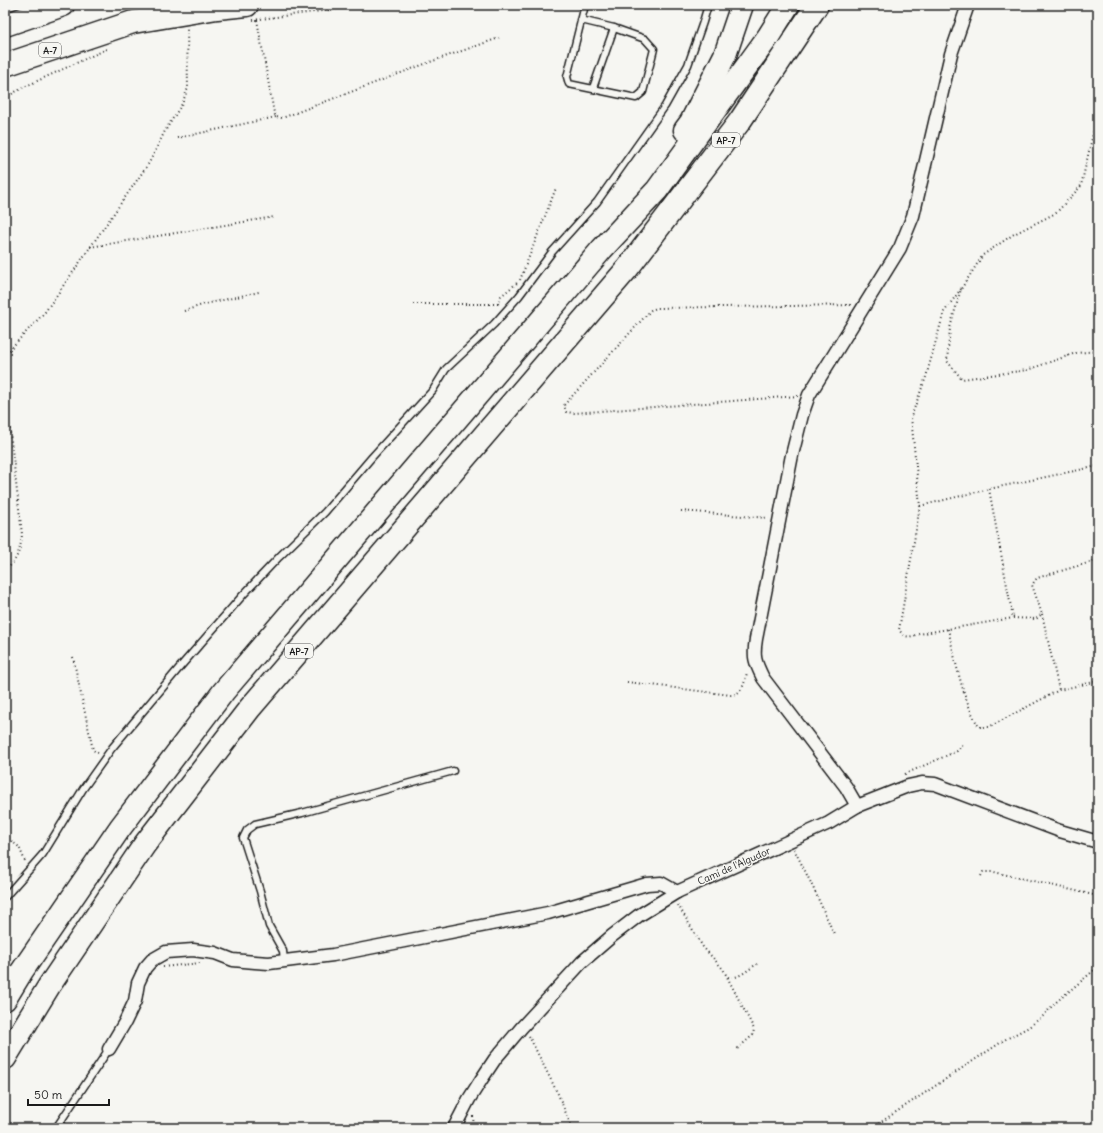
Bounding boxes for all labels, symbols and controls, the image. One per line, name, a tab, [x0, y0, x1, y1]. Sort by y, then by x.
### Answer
road number: A-7	[39, 43, 61, 57]
road number: AP-7	[712, 133, 740, 147]
road number: AP-7	[285, 644, 313, 658]
street label: Camí de l'Algudor	[695, 844, 773, 888]
scale bar	[28, 1081, 109, 1107]
text: 50 m	[34, 1087, 63, 1102]

